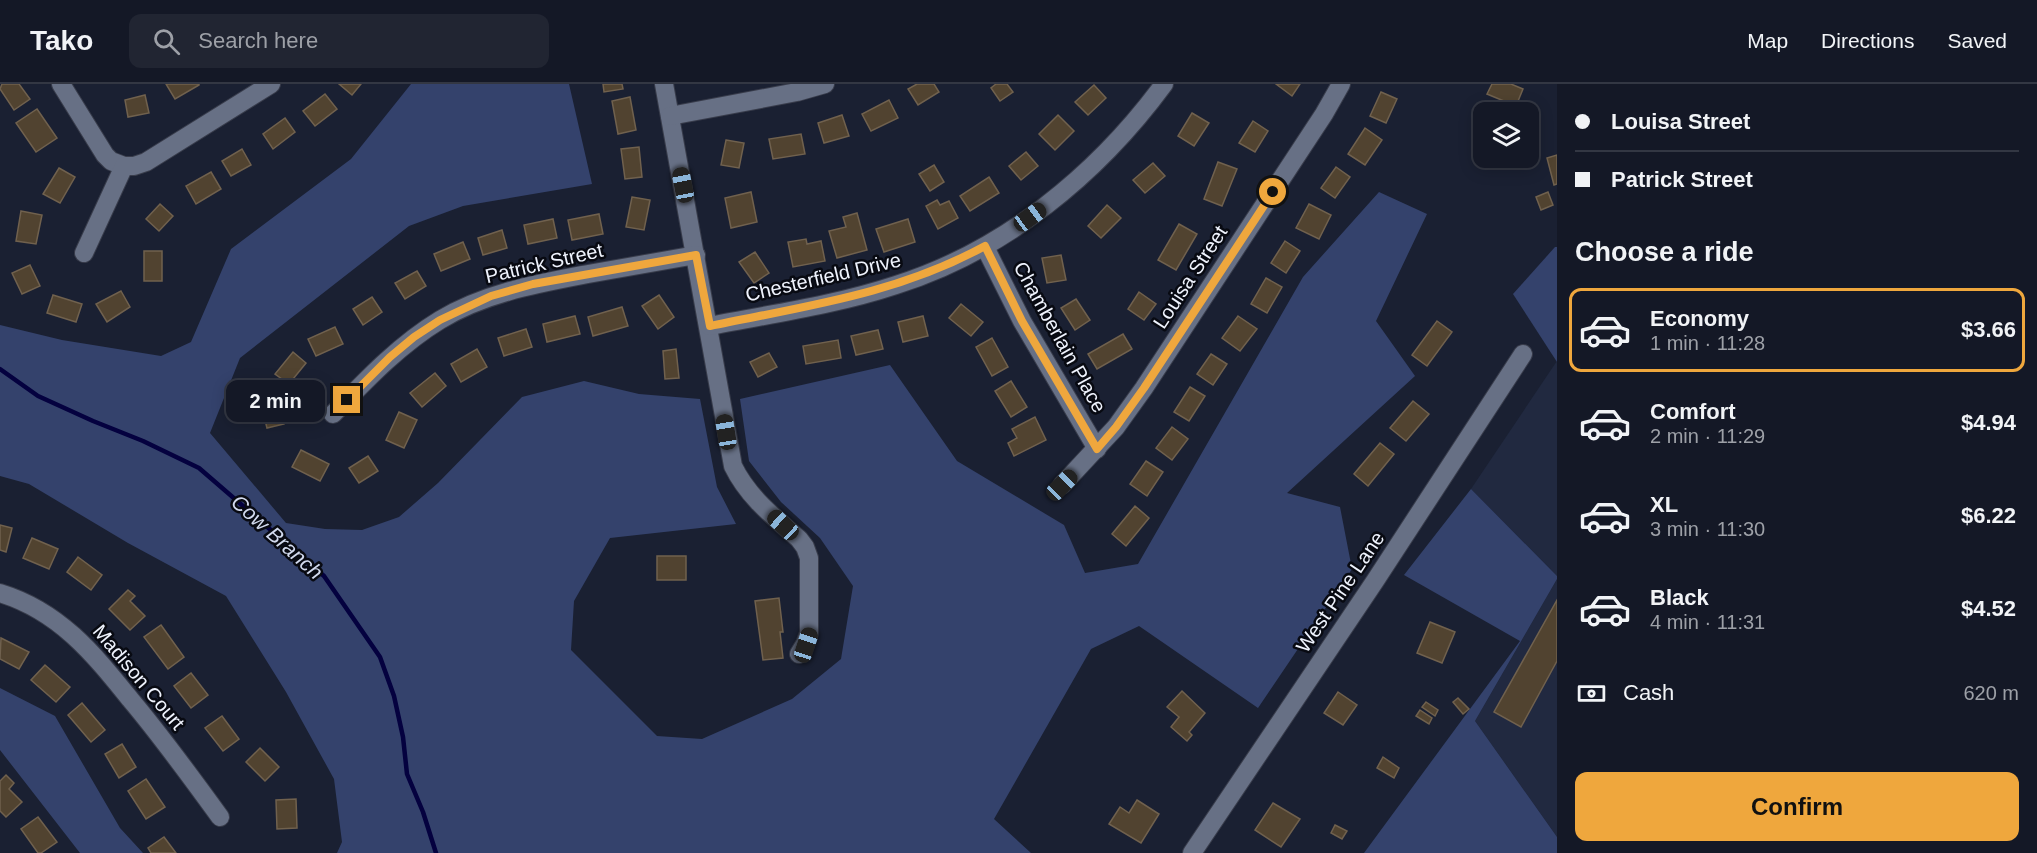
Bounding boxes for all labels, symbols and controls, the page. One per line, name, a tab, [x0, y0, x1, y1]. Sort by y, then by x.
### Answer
search box	[129, 14, 549, 68]
text: Tako	[30, 25, 93, 56]
icon: search	[150, 25, 183, 58]
text: Search here	[198, 28, 318, 53]
text: Map	[1747, 29, 1788, 52]
text: Directions	[1821, 29, 1914, 52]
text: Saved	[1947, 29, 2007, 52]
map controls	[1473, 102, 1539, 168]
button: layers	[1473, 102, 1539, 168]
text: Louisa Street	[1611, 109, 1750, 134]
car	[671, 166, 695, 204]
text: Patrick Street	[1611, 167, 1753, 192]
route start	[1259, 178, 1286, 205]
car	[1010, 199, 1050, 235]
street label: Louisa Street	[1149, 221, 1232, 332]
text: Choose a ride	[1575, 237, 1754, 267]
street label: Patrick Street	[483, 239, 605, 287]
street label: Chesterfield Drive	[743, 248, 903, 306]
street label: Chamberlain Place	[1009, 258, 1111, 416]
icon: car	[1578, 303, 1632, 357]
text: Economy	[1650, 306, 1749, 331]
text: $3.66	[1961, 317, 2016, 342]
text: 1 min · 11:28	[1650, 332, 1765, 354]
callout: 2 min	[227, 379, 326, 421]
route end	[333, 386, 360, 413]
text: 2 min	[249, 390, 302, 412]
icon: car	[1578, 396, 1632, 450]
text: Comfort	[1650, 399, 1736, 424]
text: $4.94	[1961, 410, 2016, 435]
car	[714, 413, 738, 451]
text: 2 min · 11:29	[1650, 425, 1765, 447]
car	[1043, 466, 1081, 504]
icon: car	[1578, 489, 1632, 543]
water label: Cow Branch	[227, 490, 328, 583]
text: XL	[1650, 492, 1678, 517]
text: $6.22	[1961, 503, 2016, 528]
car	[764, 506, 802, 544]
text: 3 min · 11:30	[1650, 518, 1765, 540]
street label: West Pine Lane	[1292, 527, 1388, 657]
icon: car	[1578, 582, 1632, 636]
text: Black	[1650, 585, 1709, 610]
text: $4.52	[1961, 596, 2016, 621]
text: 4 min · 11:31	[1650, 611, 1765, 633]
street label: Madison Court	[89, 620, 190, 734]
car	[792, 625, 820, 665]
icon: cash	[1575, 677, 1608, 710]
text: Cash	[1623, 680, 1674, 705]
text: 620 m	[1963, 682, 2019, 704]
button: Confirm	[1575, 772, 2019, 841]

